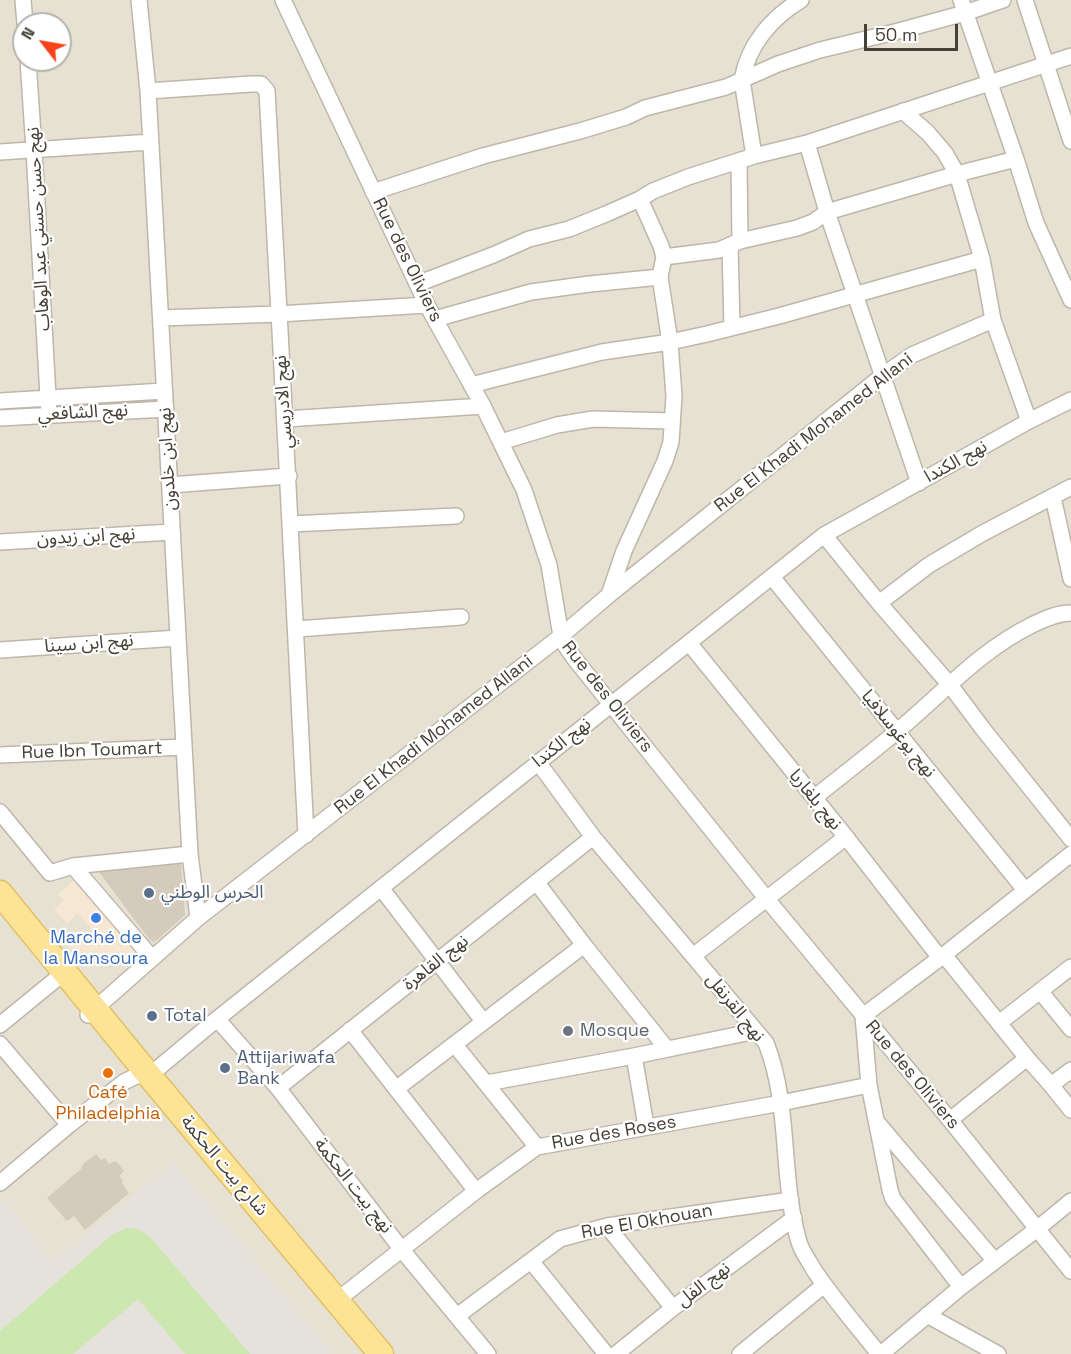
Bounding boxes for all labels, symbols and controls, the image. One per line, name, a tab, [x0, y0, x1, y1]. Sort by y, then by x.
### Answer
north arrow	[12, 12, 72, 72]
scale bar	[867, 12, 962, 50]
text: 50 m	[875, 23, 917, 46]
text: N	[16, 24, 40, 44]
street label: نهج حسن حسني عبد الوهاب	[23, 126, 55, 332]
street label: Rue des Oliviers	[368, 194, 446, 326]
street label: Rue El Khadi Mohamed Allani	[710, 349, 918, 517]
street label: نهج الادريسي	[270, 355, 298, 449]
street label: نهج الشافعي	[37, 400, 129, 426]
street label: نهج ابن خلدون	[155, 407, 181, 511]
street label: نهج الكندا	[921, 436, 991, 488]
street label: نهج ابن زيدون	[36, 524, 136, 550]
street label: نهج ابن سينا	[44, 630, 134, 658]
street label: Rue des Oliviers	[557, 637, 657, 757]
street label: Rue El Khadi Mohamed Allani	[330, 651, 538, 819]
street label: نهج يوغوسلافيا	[856, 686, 940, 782]
street label: نهج الكندا	[528, 713, 596, 773]
street label: Rue Ibn Toumart	[21, 738, 163, 764]
street label: نهج بلغاريا	[784, 765, 846, 835]
place label: الحرس الوطني	[161, 882, 263, 904]
marker: الحرس الوطني	[142, 886, 156, 900]
marker: Marché de la Mansoura	[89, 911, 103, 925]
place label: Marché de la Mansoura	[44, 927, 148, 970]
street label: نهج القاهرة	[399, 931, 473, 995]
street label: نهج القرنفل	[701, 969, 769, 1047]
place label: Total	[164, 1005, 207, 1027]
marker: Total	[145, 1009, 159, 1023]
street label: Rue des Oliviers	[860, 1016, 964, 1134]
place label: Mosque	[580, 1020, 649, 1042]
marker: Mosque	[561, 1024, 575, 1038]
place label: Attijariwafa Bank	[237, 1047, 335, 1090]
marker: Attijariwafa Bank	[218, 1061, 232, 1075]
marker: Café Philadelphia	[101, 1066, 115, 1080]
place label: Café Philadelphia	[56, 1082, 160, 1124]
street label: شارع بيت الحكمة	[176, 1111, 272, 1221]
street label: Rue des Roses	[550, 1111, 678, 1155]
street label: نهج بيت الحكمة	[309, 1134, 397, 1238]
street label: Rue El Okhouan	[580, 1200, 714, 1244]
street label: نهج الفل	[673, 1258, 735, 1312]

